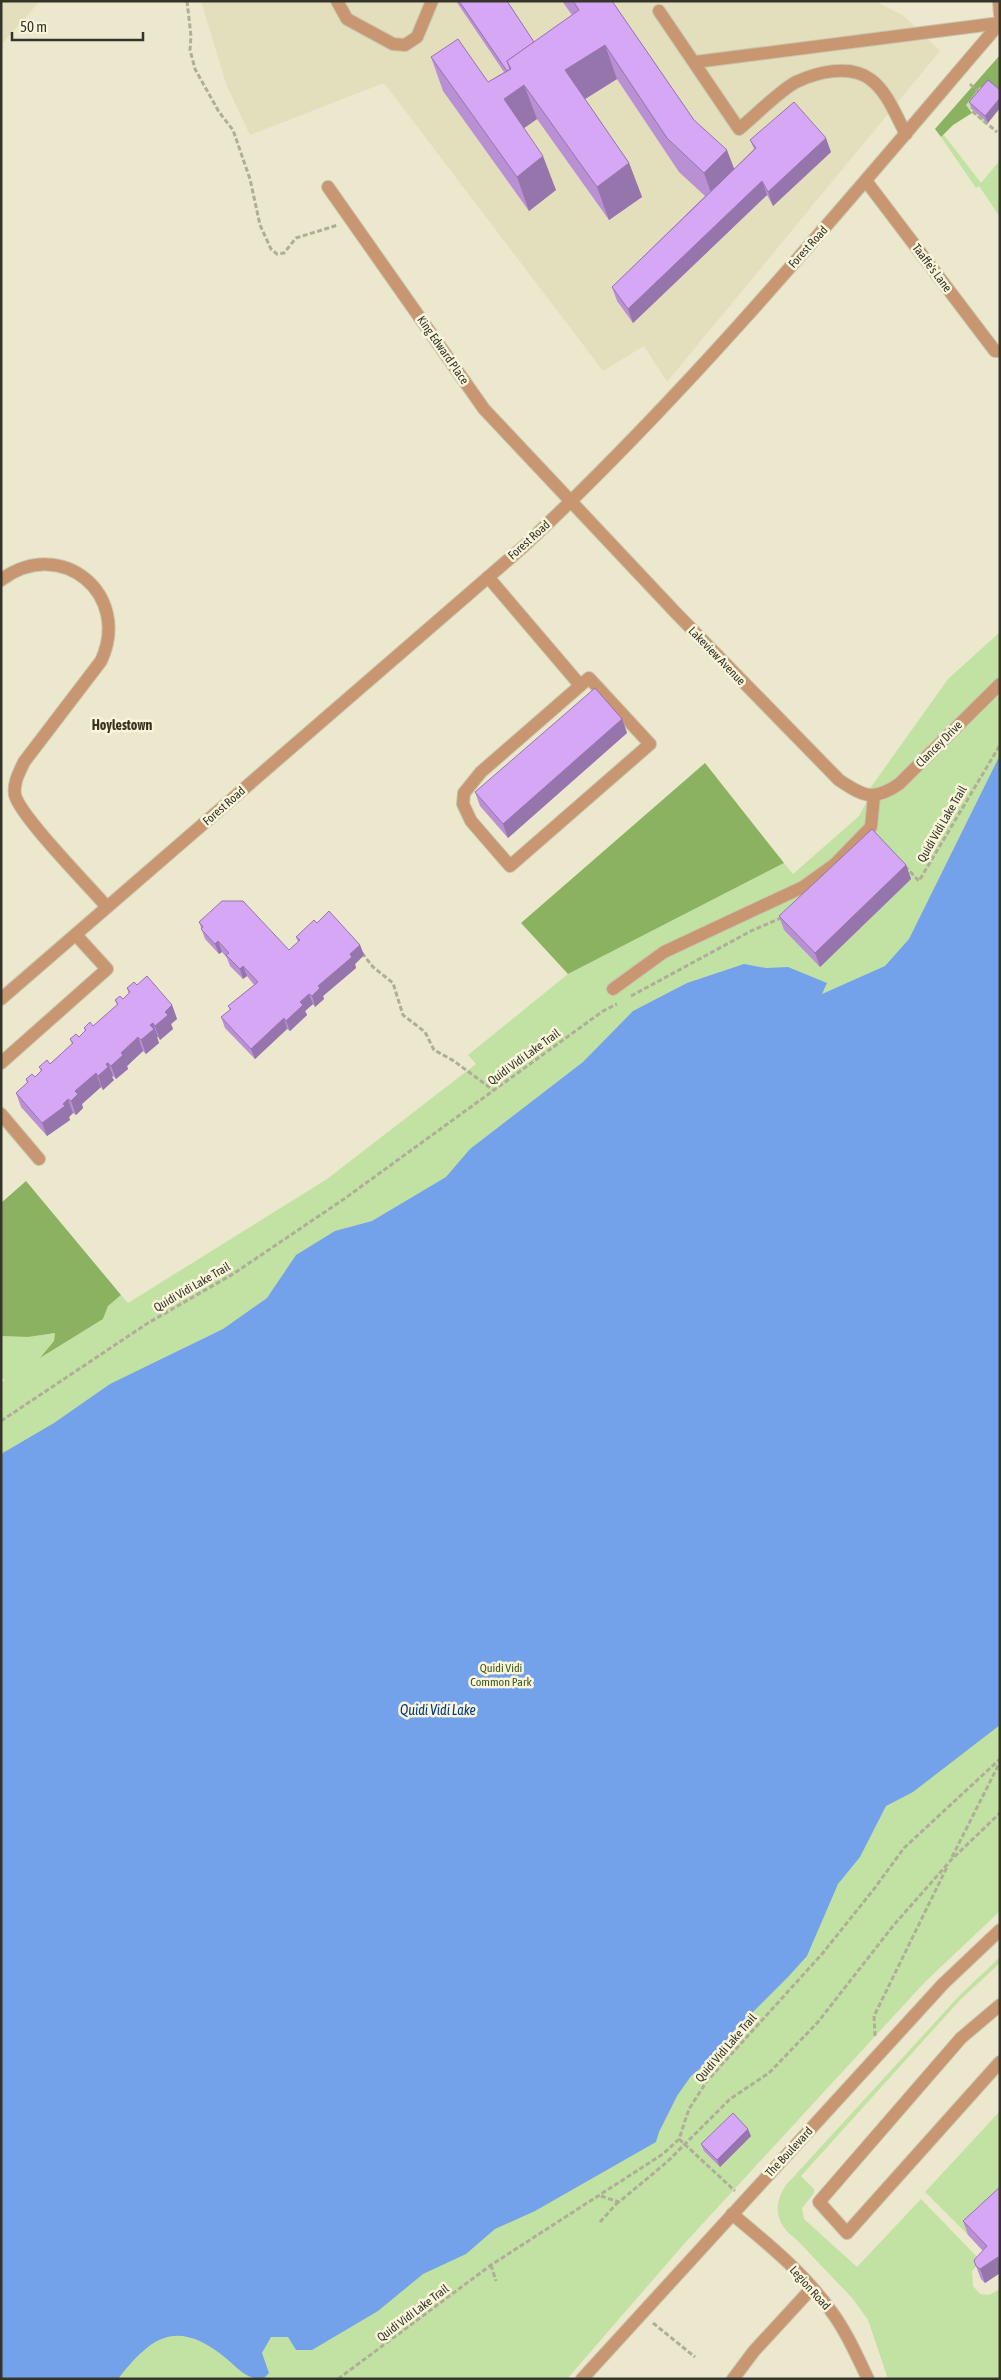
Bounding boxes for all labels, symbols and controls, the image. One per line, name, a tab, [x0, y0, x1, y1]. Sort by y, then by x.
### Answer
scale bar	[12, 10, 144, 42]
text: 50 m	[20, 18, 47, 35]
street label: Forest Road	[786, 223, 830, 271]
street label: Taaffe's Lane	[909, 241, 955, 295]
street label: King Edward Place	[414, 313, 472, 387]
street label: Forest Road	[505, 518, 553, 562]
street label: Lakeview Avenue	[686, 624, 748, 688]
district label: Hoylestown	[92, 717, 153, 733]
street label: Clancey Drive	[913, 718, 965, 770]
street label: Quidi Vidi Lake Trail	[914, 783, 970, 865]
street label: Forest Road	[200, 784, 248, 828]
street label: Quidi Vidi Lake Trail	[485, 1026, 564, 1088]
street label: Quidi Vidi Lake Trail	[151, 1259, 233, 1315]
park label: Quidi Vidi Common Park	[470, 1661, 532, 1689]
water label: Quidi Vidi Lake	[400, 1702, 476, 1718]
street label: Quidi Vidi Lake Trail	[692, 2010, 760, 2085]
street label: The Boulevard	[762, 2124, 816, 2180]
street label: Legion Road	[787, 2263, 833, 2313]
street label: Quidi Vidi Lake Trail	[374, 2281, 452, 2345]

